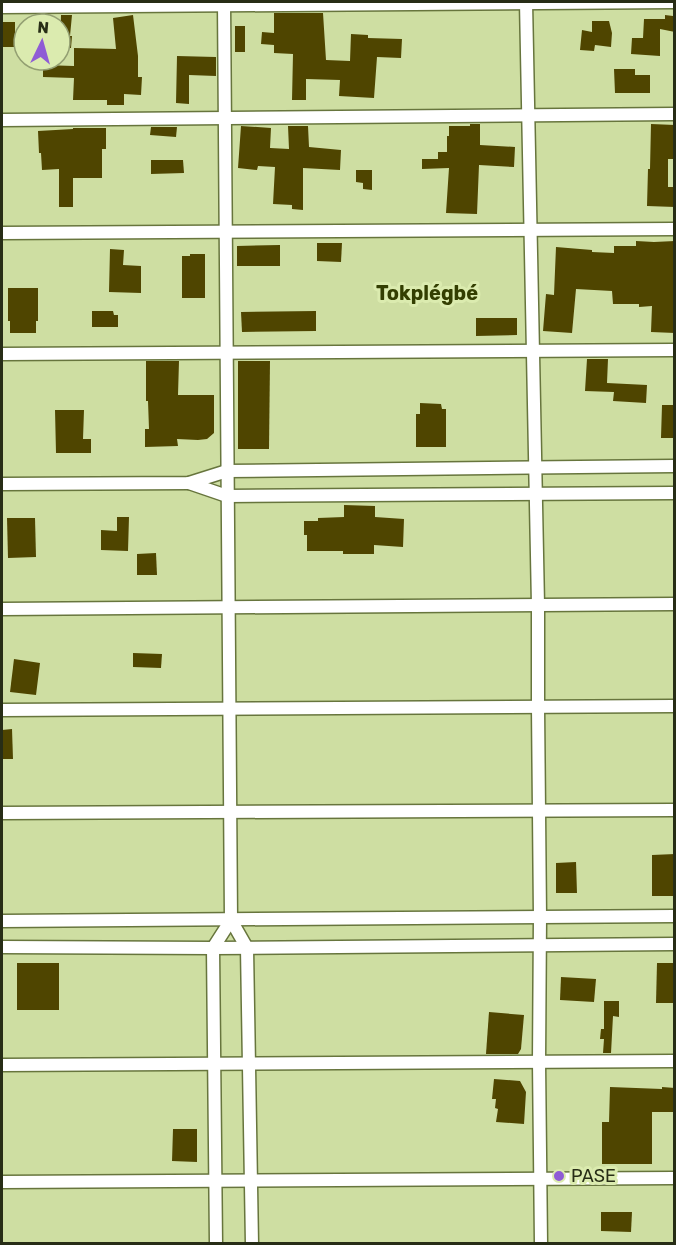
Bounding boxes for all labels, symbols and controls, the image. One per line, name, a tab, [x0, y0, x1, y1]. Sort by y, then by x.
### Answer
north arrow	[12, 12, 72, 72]
text: N	[37, 18, 50, 38]
district label: Tokplégbé	[376, 281, 478, 305]
place label: PASE	[571, 1165, 616, 1187]
marker: PASE	[552, 1169, 566, 1183]

